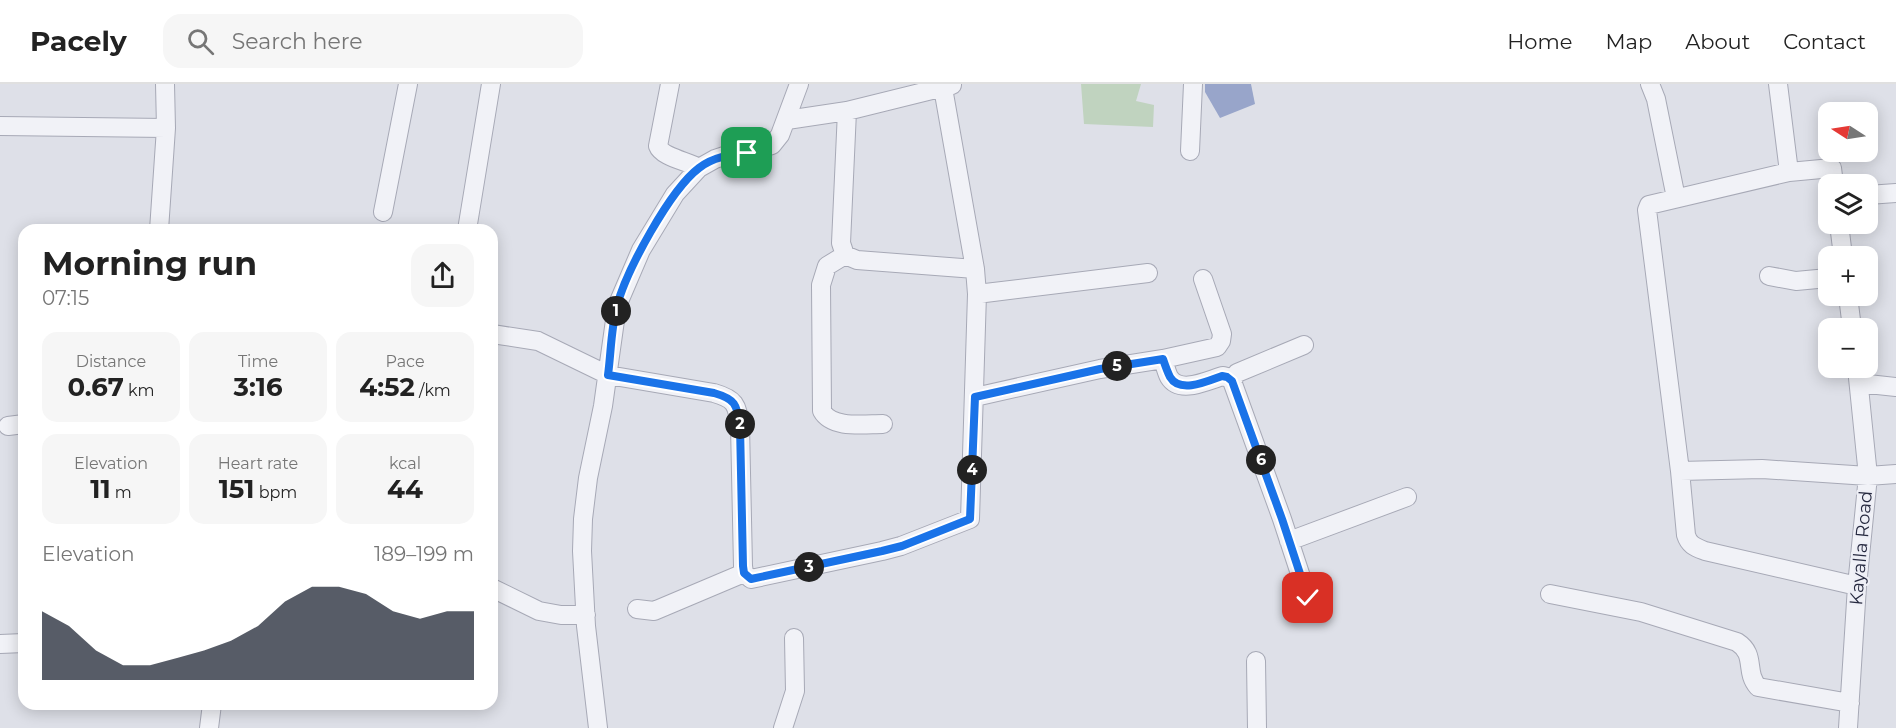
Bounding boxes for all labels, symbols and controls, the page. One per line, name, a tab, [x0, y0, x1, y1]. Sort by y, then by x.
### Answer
search box	[163, 14, 583, 68]
text: Pacely	[30, 24, 127, 58]
icon: search	[184, 25, 217, 58]
text: Search here	[232, 28, 363, 55]
text: Home	[1507, 29, 1572, 54]
text: Map	[1605, 29, 1652, 54]
text: About	[1685, 29, 1750, 54]
text: Contact	[1783, 29, 1866, 54]
north arrow	[1818, 102, 1878, 162]
map controls	[1818, 102, 1878, 378]
pin	[721, 127, 772, 178]
icon: arrive	[730, 136, 763, 169]
button: layers	[1818, 174, 1878, 234]
text: Morning run	[42, 243, 257, 283]
button: share	[411, 244, 474, 307]
button: +	[1818, 246, 1878, 306]
text: 07:15	[42, 286, 89, 310]
pin: 1	[601, 296, 631, 326]
text: 1	[613, 301, 619, 320]
button: −	[1818, 318, 1878, 378]
pin: 5	[1102, 351, 1132, 381]
text: Distance	[76, 352, 146, 371]
text: Time	[238, 352, 278, 371]
text: Pace	[385, 352, 425, 371]
text: 5	[1112, 356, 1122, 375]
text: 0.67	[68, 371, 124, 403]
text: 3:16	[234, 371, 282, 403]
text: 4:52	[359, 371, 415, 403]
text: km	[124, 381, 155, 400]
text: /km	[415, 381, 451, 400]
pin: 2	[725, 409, 755, 439]
text: 2	[735, 414, 745, 433]
pin: 6	[1246, 445, 1276, 475]
text: 6	[1256, 450, 1266, 469]
text: Elevation	[74, 454, 148, 473]
text: Heart rate	[218, 454, 298, 473]
text: kcal	[389, 454, 421, 473]
pin: 4	[957, 455, 987, 485]
text: 4	[966, 460, 978, 479]
text: 11	[90, 473, 111, 505]
text: 151	[219, 473, 254, 505]
text: 44	[387, 473, 423, 505]
text: m	[111, 483, 132, 502]
text: bpm	[254, 483, 297, 502]
street label: Kayalla Road	[1845, 490, 1877, 606]
text: Elevation	[42, 542, 134, 566]
text: 189–199 m	[374, 542, 474, 566]
pin: 3	[794, 552, 824, 582]
text: 3	[804, 557, 814, 576]
pin	[1282, 572, 1333, 623]
icon: check	[1291, 581, 1324, 614]

